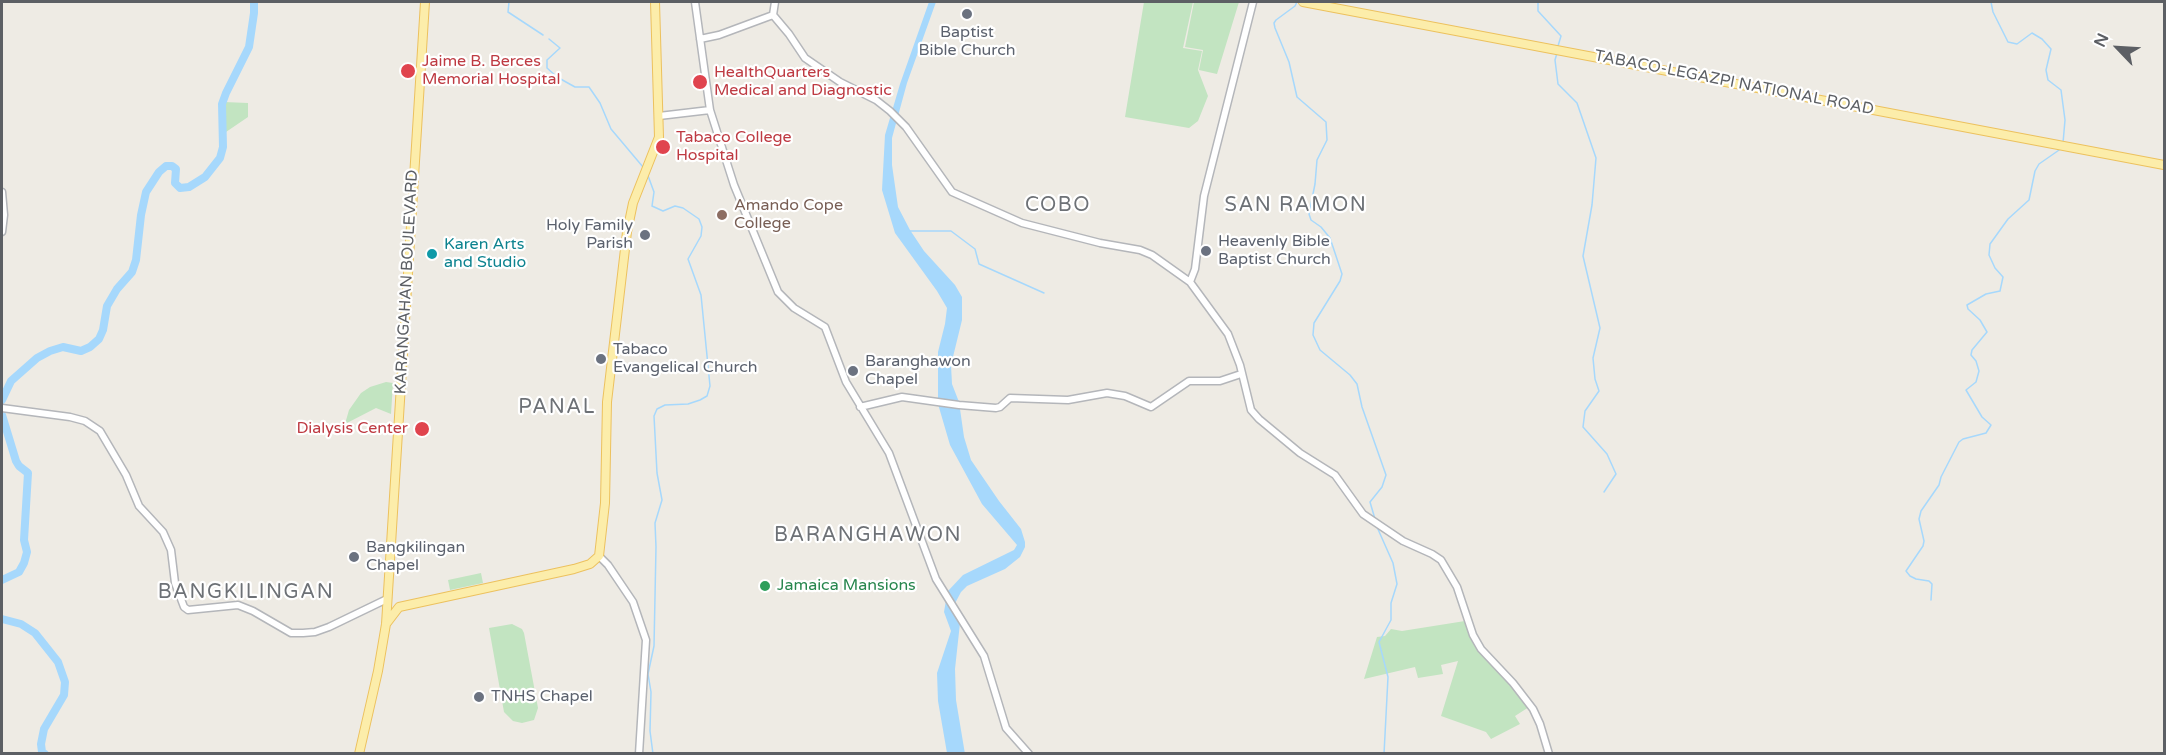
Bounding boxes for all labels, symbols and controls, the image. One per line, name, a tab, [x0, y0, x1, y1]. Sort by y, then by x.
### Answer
marker: Baptist Bible Church	[960, 7, 974, 21]
north arrow	[2088, 18, 2148, 78]
place label: Baptist Bible Church	[919, 23, 1015, 61]
text: N	[2090, 30, 2113, 50]
street label: TABACO-LEGAZPI NATIONAL ROAD	[1593, 46, 1875, 120]
place label: Jaime B. Berces Memorial Hospital	[422, 52, 560, 90]
marker: Jaime B. Berces Memorial Hospital	[399, 62, 417, 80]
place label: HealthQuarters Medical and Diagnostic	[714, 63, 892, 101]
marker: HealthQuarters Medical and Diagnostic	[691, 73, 709, 91]
place label: Tabaco College Hospital	[676, 128, 792, 166]
marker: Tabaco College Hospital	[654, 138, 672, 156]
street label: KARANGAHAN BOULEVARD	[392, 169, 422, 395]
district label: COBO	[1025, 194, 1091, 218]
district label: SAN RAMON	[1225, 194, 1367, 218]
place label: Amando Cope College	[734, 196, 843, 234]
marker: Amando Cope College	[715, 208, 729, 222]
place label: Holy Family Parish	[546, 216, 633, 254]
marker: Holy Family Parish	[638, 228, 652, 242]
place label: Heavenly Bible Baptist Church	[1218, 232, 1331, 270]
place label: Karen Arts and Studio	[444, 235, 526, 273]
marker: Heavenly Bible Baptist Church	[1199, 244, 1213, 258]
marker: Karen Arts and Studio	[425, 247, 439, 261]
place label: Tabaco Evangelical Church	[613, 340, 758, 378]
marker: Tabaco Evangelical Church	[594, 352, 608, 366]
place label: Baranghawon Chapel	[865, 352, 971, 390]
marker: Baranghawon Chapel	[846, 364, 860, 378]
district label: PANAL	[518, 396, 596, 420]
place label: Dialysis Center	[296, 419, 408, 439]
marker: Dialysis Center	[413, 420, 431, 438]
district label: BARANGHAWON	[774, 524, 962, 548]
place label: Bangkilingan Chapel	[366, 538, 465, 576]
marker: Bangkilingan Chapel	[347, 550, 361, 564]
place label: Jamaica Mansions	[777, 576, 916, 596]
marker: Jamaica Mansions	[758, 579, 772, 593]
district label: BANGKILINGAN	[158, 581, 334, 605]
place label: TNHS Chapel	[491, 687, 593, 707]
marker: TNHS Chapel	[472, 690, 486, 704]

